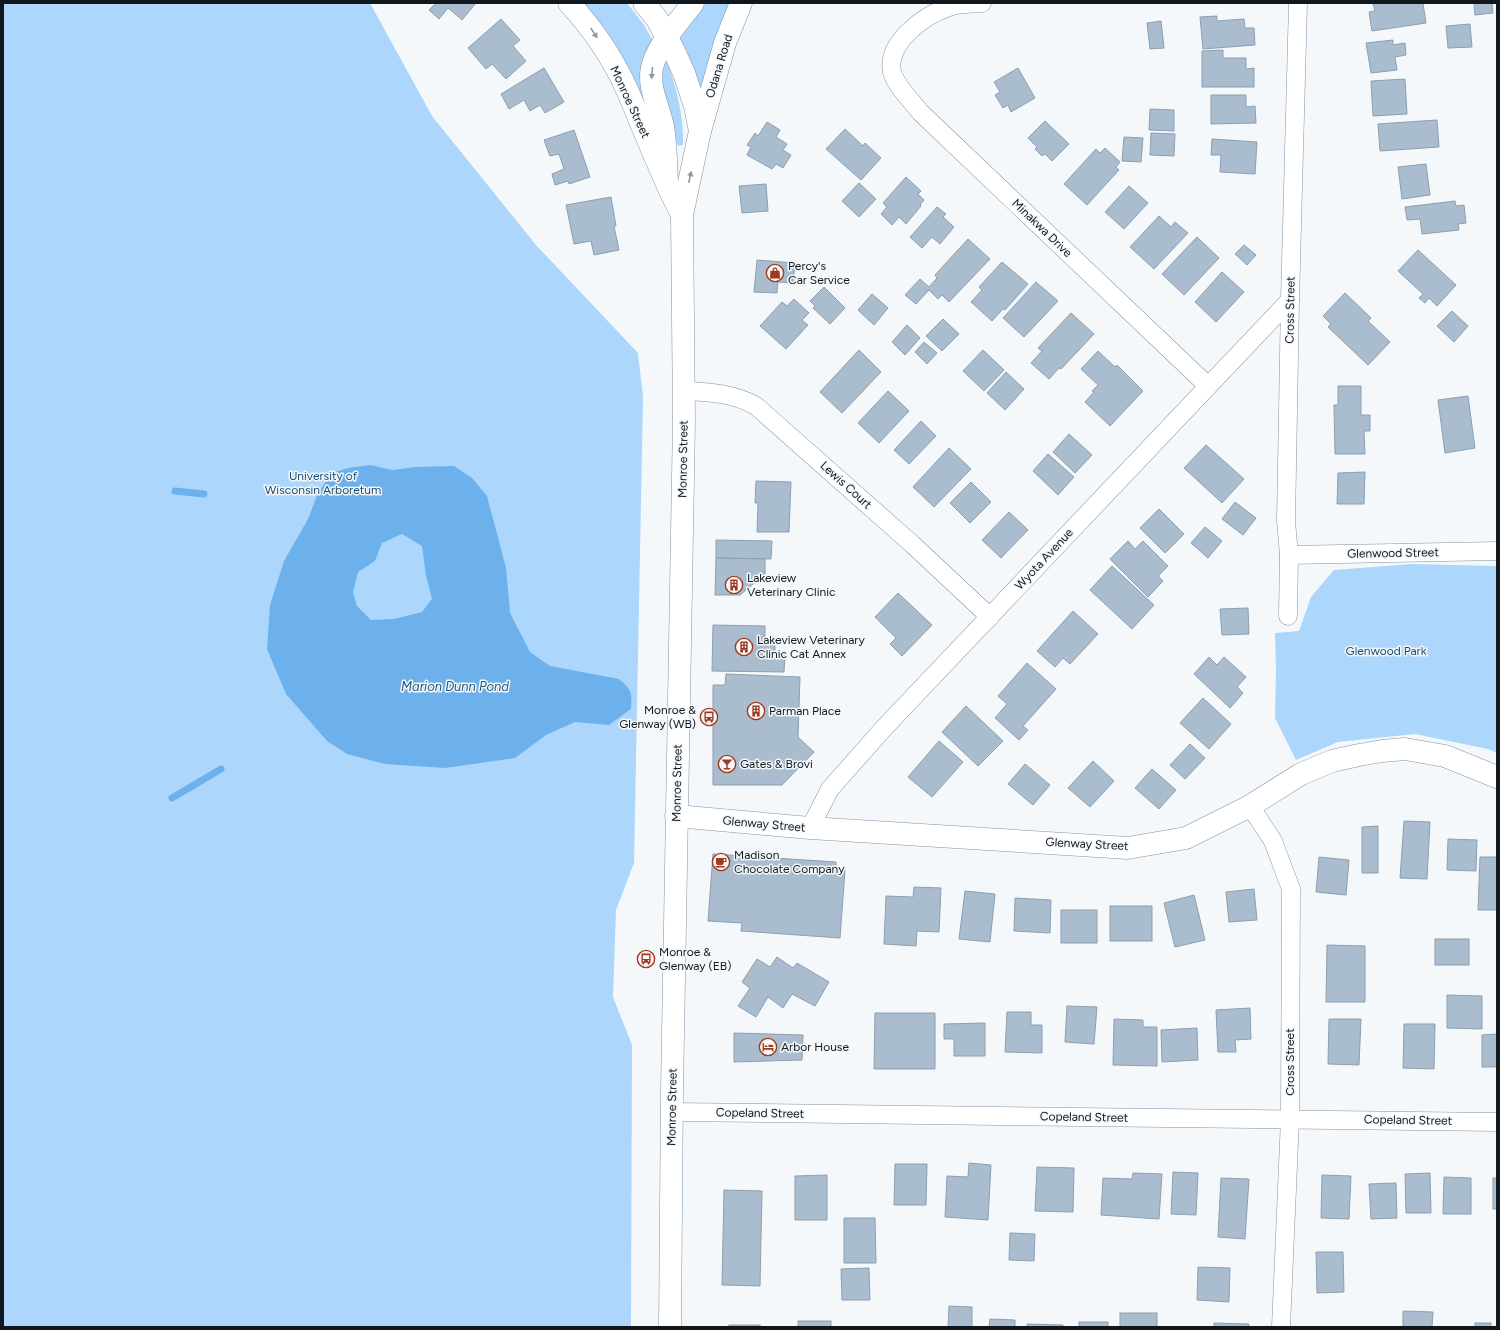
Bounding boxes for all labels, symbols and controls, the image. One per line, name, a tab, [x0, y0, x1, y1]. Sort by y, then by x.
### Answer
one-way arrow	[590, 27, 597, 39]
street label: Odana Road	[703, 32, 735, 100]
street label: Monroe Street	[607, 64, 653, 141]
one-way arrow	[649, 67, 655, 79]
one-way arrow	[688, 171, 694, 183]
street label: Minakwa Drive	[1009, 196, 1075, 260]
place label: Percy's Car Service	[788, 259, 850, 287]
shop icon: Percy's Car Service	[765, 263, 785, 283]
street label: Cross Street	[1282, 276, 1298, 344]
street label: Monroe Street	[675, 419, 691, 498]
street label: Lewis Court	[817, 458, 875, 512]
park label: University of Wisconsin Arboretum	[265, 469, 381, 497]
street label: Wyota Avenue	[1012, 525, 1076, 593]
street label: Glenwood Street	[1347, 545, 1439, 561]
place label: Lakeview Veterinary Clinic	[747, 571, 836, 599]
building icon: Lakeview Veterinary Clinic	[724, 575, 744, 595]
place label: Lakeview Veterinary Clinic Cat Annex	[757, 633, 865, 661]
building icon: Lakeview Veterinary Clinic Cat Annex	[734, 637, 754, 657]
park label: Glenwood Park	[1346, 644, 1427, 658]
water label: Marion Dunn Pond	[401, 679, 509, 694]
building icon: Parman Place	[746, 701, 766, 721]
place label: Monroe & Glenway (WB)	[619, 703, 696, 731]
place label: Parman Place	[769, 704, 841, 718]
bus stop icon: Monroe & Glenway (WB)	[699, 707, 719, 727]
street label: Monroe Street	[669, 743, 685, 822]
bar icon: Gates & Brovi	[717, 754, 737, 774]
place label: Gates & Brovi	[740, 757, 813, 771]
street label: Glenway Street	[722, 813, 806, 835]
street label: Glenway Street	[1045, 835, 1129, 853]
place label: Madison Chocolate Company	[734, 848, 845, 876]
cafe icon: Madison Chocolate Company	[711, 852, 731, 872]
place label: Monroe & Glenway (EB)	[659, 945, 731, 973]
bus stop icon: Monroe & Glenway (EB)	[636, 949, 656, 969]
street label: Cross Street	[1283, 1028, 1297, 1096]
hotel icon: Arbor House	[758, 1037, 778, 1057]
place label: Arbor House	[781, 1040, 849, 1054]
street label: Monroe Street	[664, 1067, 680, 1146]
street label: Copeland Street	[716, 1105, 805, 1121]
street label: Copeland Street	[1040, 1109, 1129, 1125]
street label: Copeland Street	[1364, 1112, 1453, 1128]

